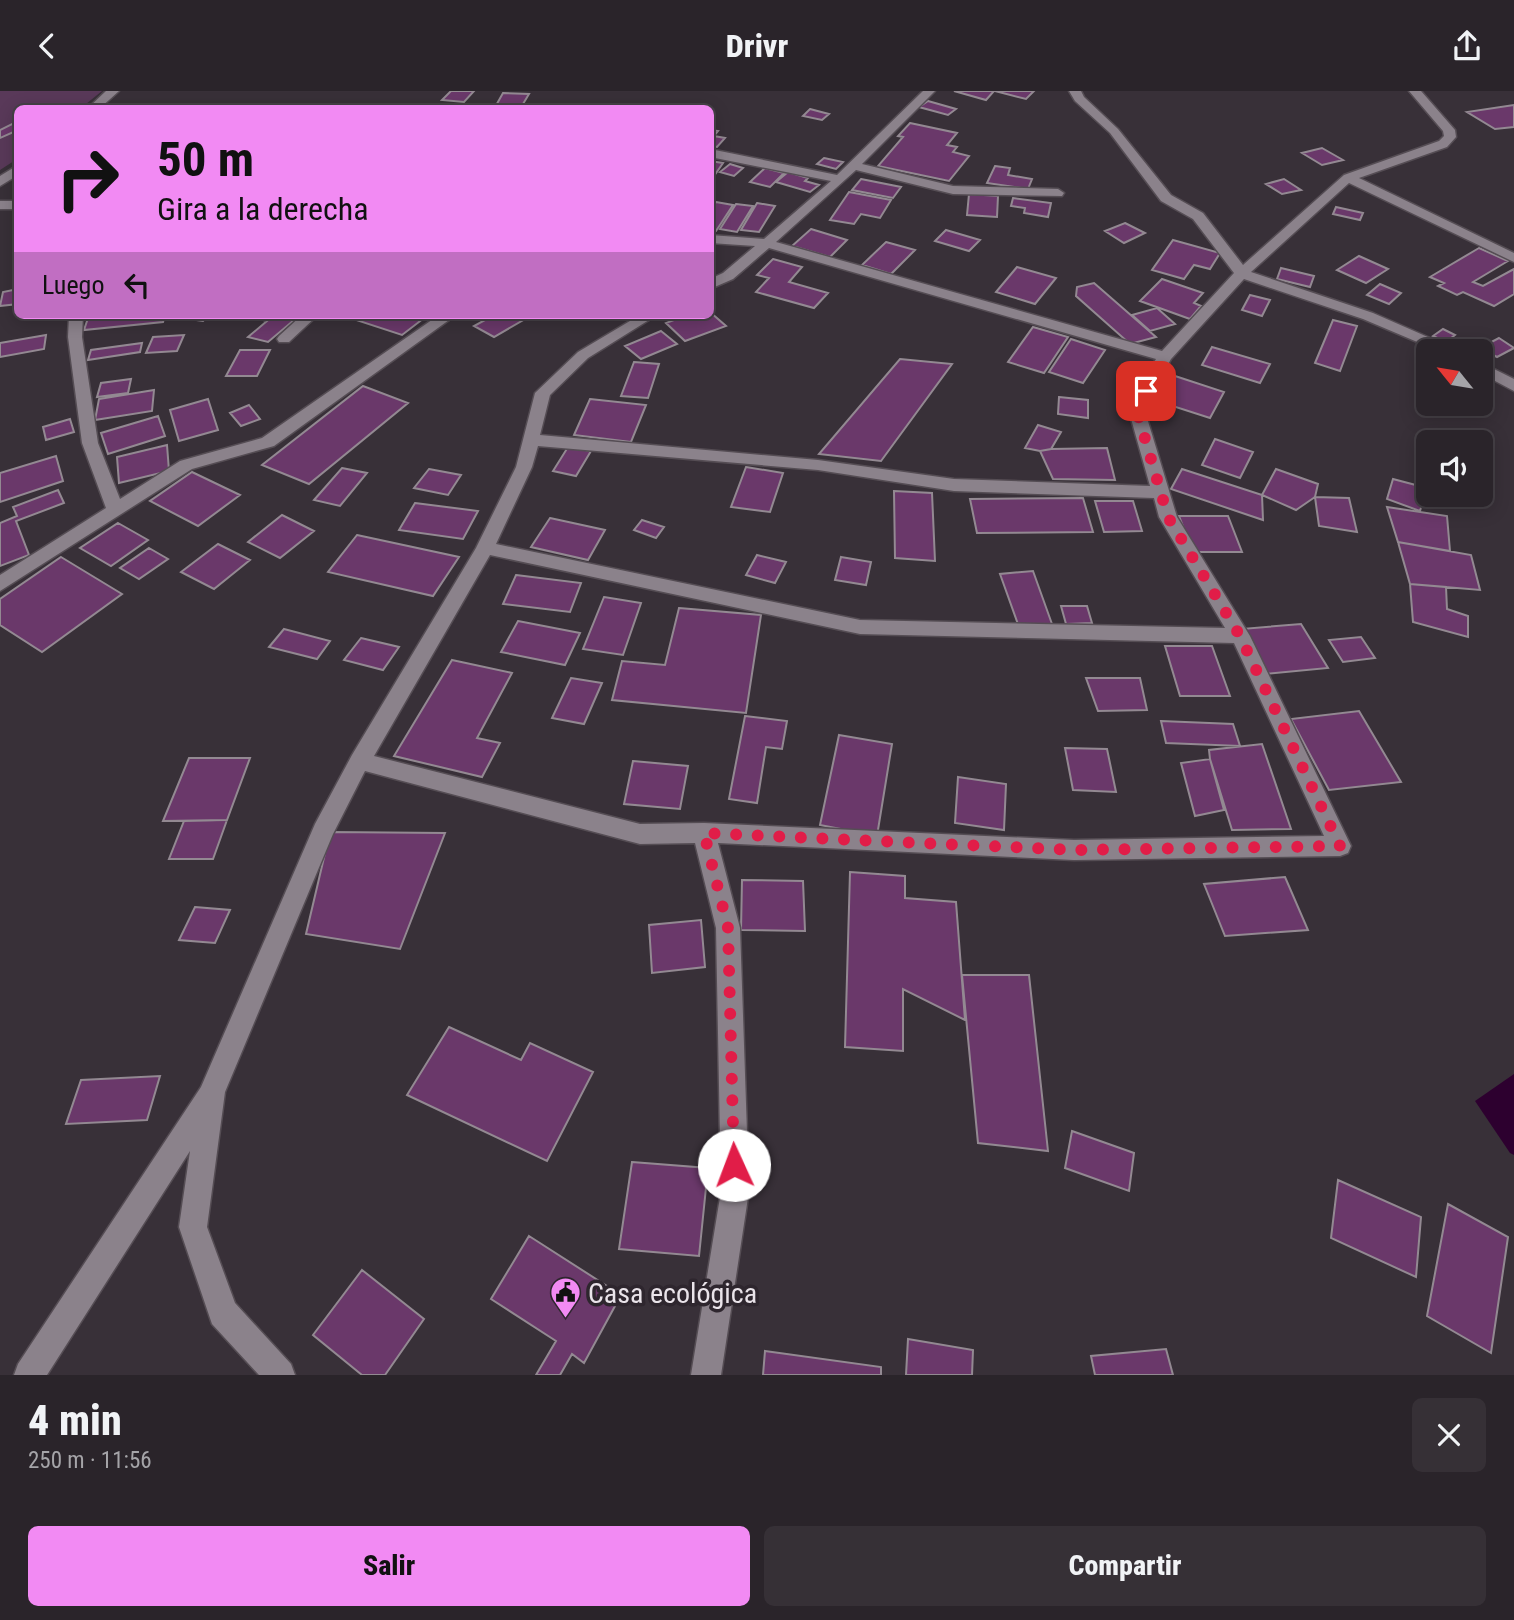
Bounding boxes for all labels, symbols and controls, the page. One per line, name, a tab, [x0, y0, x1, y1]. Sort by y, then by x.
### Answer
icon: back	[28, 27, 66, 65]
text: Drivr	[726, 27, 788, 65]
icon: share	[1448, 27, 1486, 65]
text: 50 m	[157, 131, 254, 188]
icon: right	[42, 133, 133, 224]
text: Gira a la derecha	[157, 190, 369, 228]
icon: left	[118, 266, 156, 304]
text: Luego	[42, 270, 104, 300]
north arrow	[1416, 339, 1493, 417]
map controls	[1416, 339, 1493, 507]
pin	[1116, 361, 1176, 421]
icon: arrive	[1127, 372, 1165, 410]
button: sound	[1416, 430, 1493, 507]
position arrow	[697, 1128, 771, 1202]
public building icon: Casa ecológica	[548, 1276, 582, 1320]
place label: Casa ecológica	[588, 1277, 757, 1310]
text: 4 min	[28, 1396, 122, 1445]
button: close	[1412, 1398, 1486, 1472]
text: 250 m · 11:56	[28, 1447, 152, 1474]
button: Salir	[28, 1526, 750, 1606]
button: Compartir	[764, 1526, 1486, 1606]

